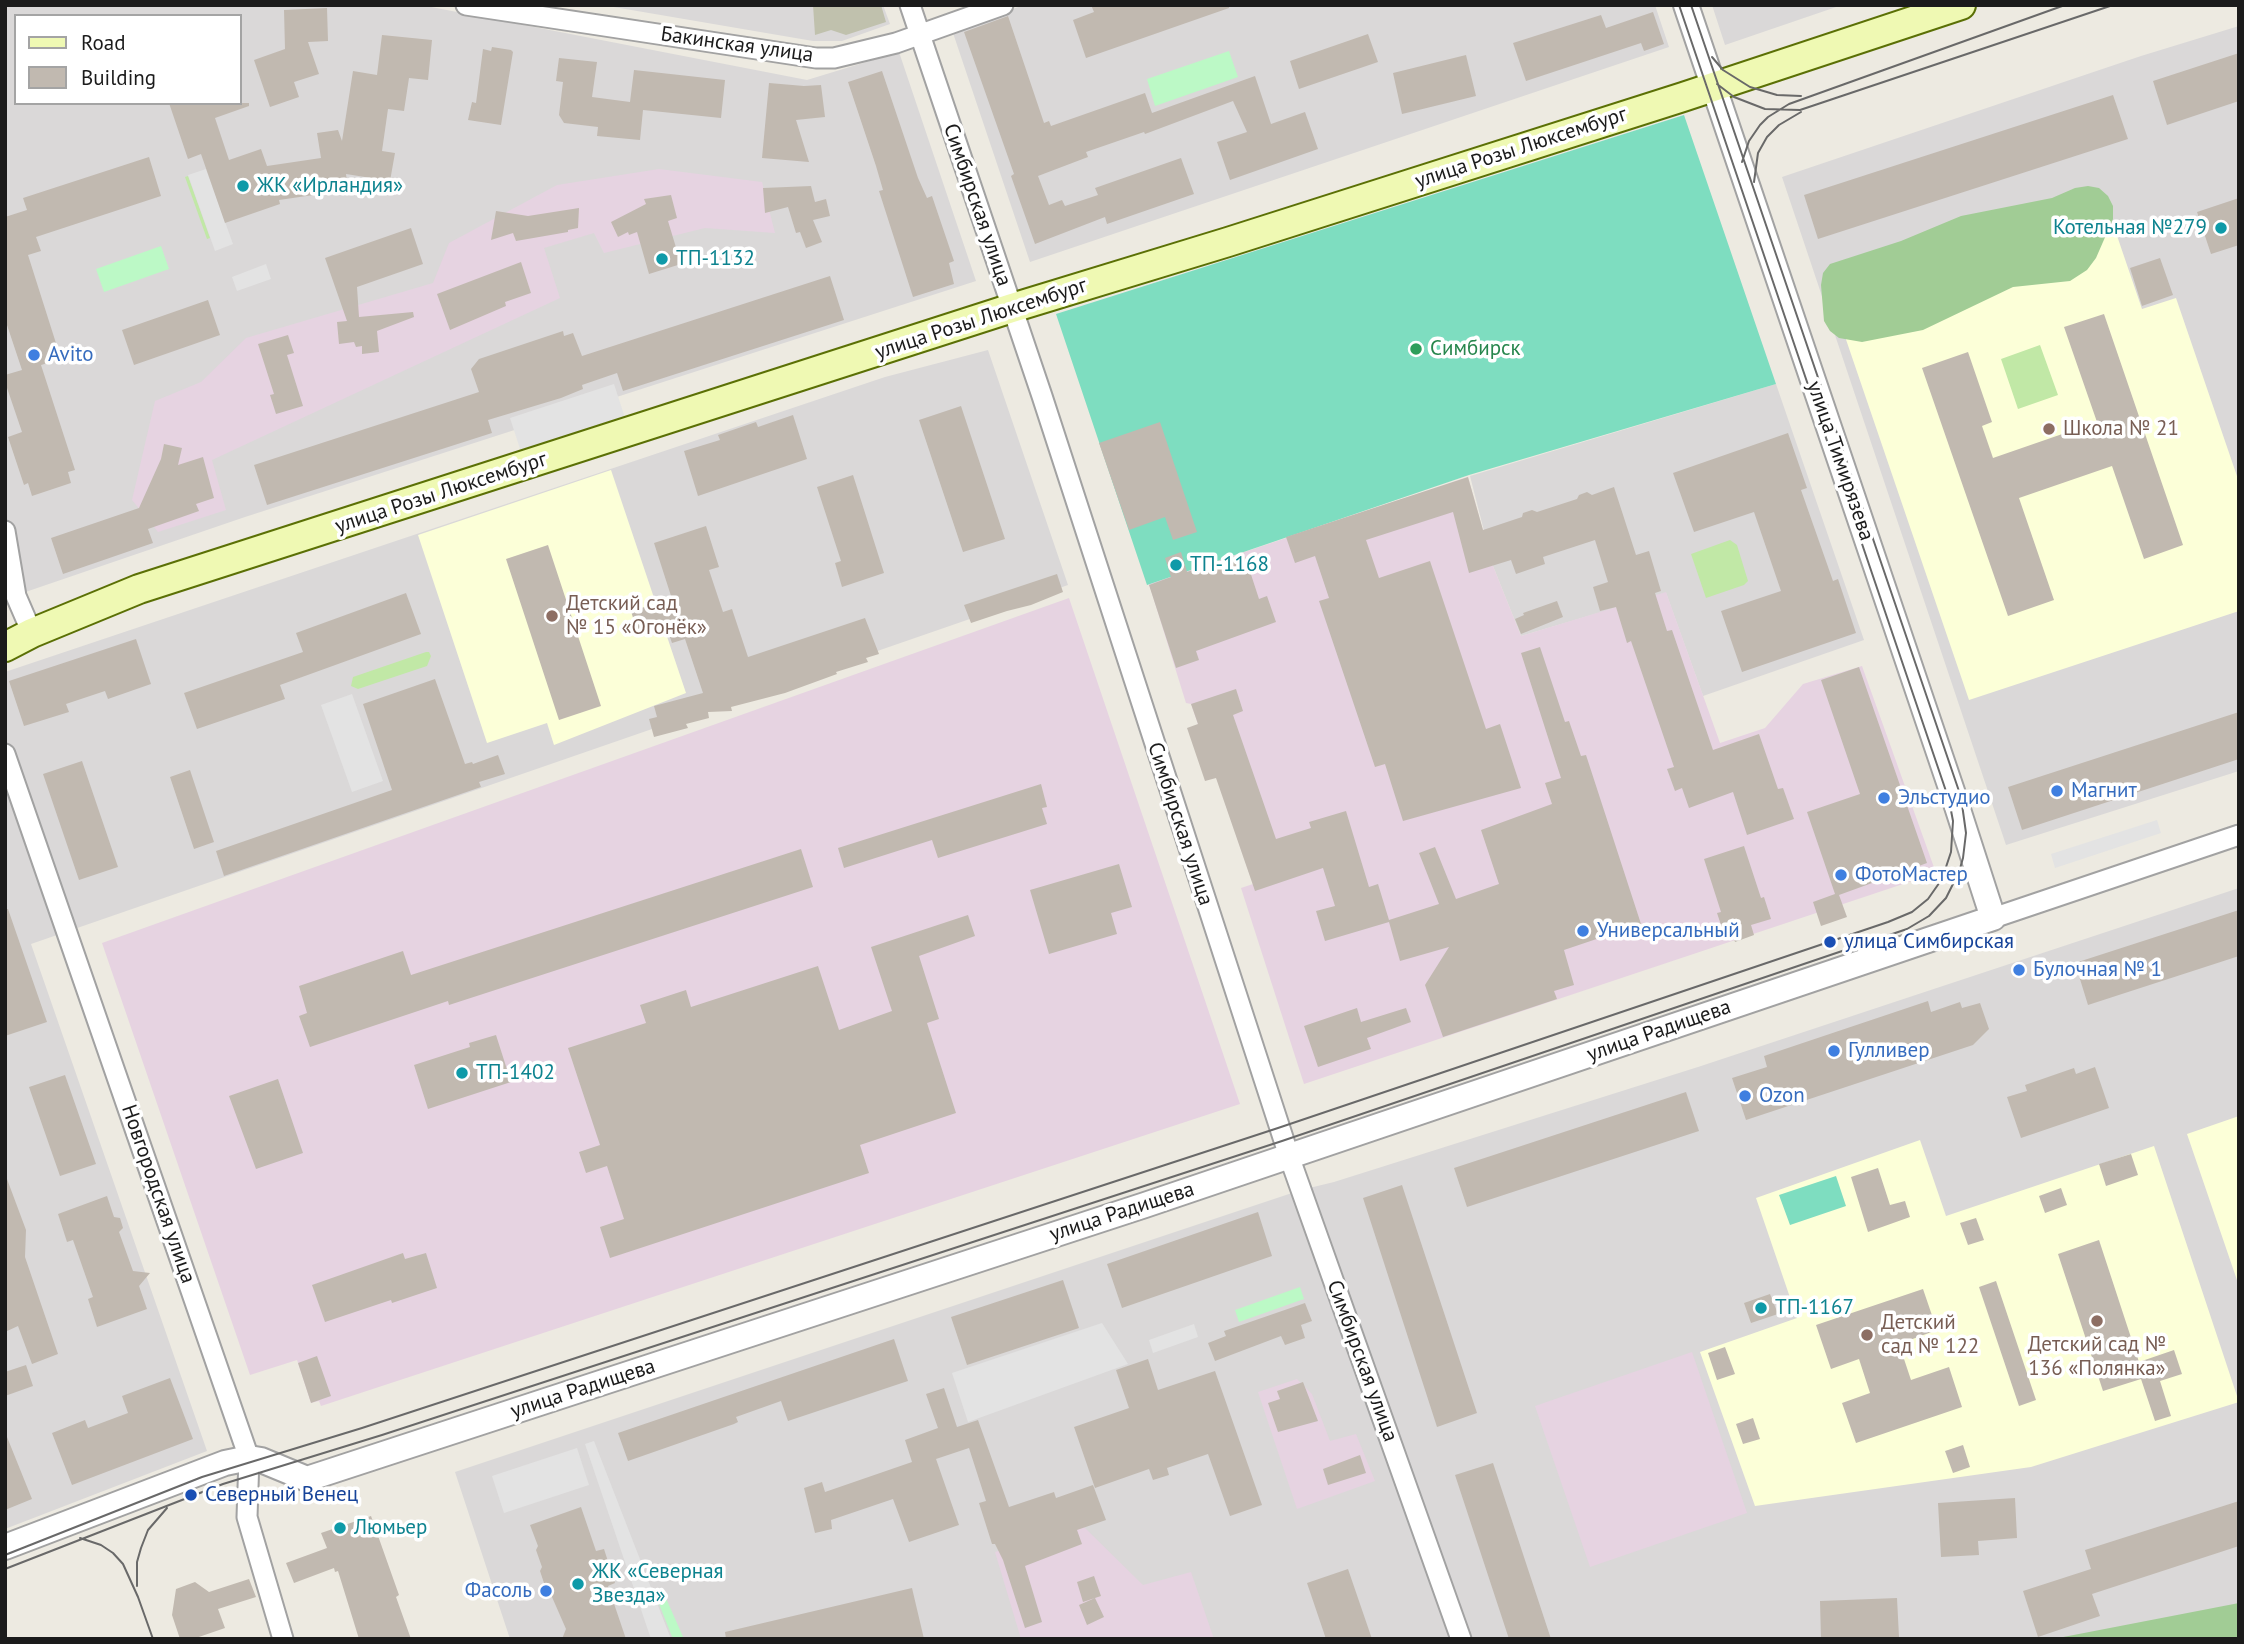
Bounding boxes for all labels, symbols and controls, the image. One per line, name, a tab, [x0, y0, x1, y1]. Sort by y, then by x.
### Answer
legend	[14, 14, 242, 105]
street label: Бакинская улица	[659, 22, 815, 68]
text: Road	[81, 29, 125, 56]
text: Building	[81, 64, 156, 91]
street label: улица Розы Люксембург	[1412, 102, 1630, 194]
street label: Симбирская улица	[937, 121, 1017, 289]
place label: ЖК «Ирландия»	[257, 173, 403, 199]
marker: ЖК «Ирландия»	[235, 178, 251, 194]
place label: Котельная №279	[2053, 215, 2207, 241]
marker: Котельная №279	[2213, 220, 2229, 236]
place label: ТП-1132	[676, 246, 755, 272]
marker: ТП-1132	[654, 251, 670, 267]
street label: улица Розы Люксембург	[872, 273, 1090, 365]
place label: Симбирск	[1430, 336, 1521, 362]
marker: Симбирск	[1408, 341, 1424, 357]
place label: Avito	[48, 342, 93, 368]
marker: Avito	[26, 347, 42, 363]
street label: улица Тимирязева	[1801, 378, 1879, 544]
place label: Школа № 21	[2063, 416, 2179, 442]
marker: Школа № 21	[2041, 421, 2057, 437]
street label: улица Розы Люксембург	[332, 447, 550, 539]
place label: ТП-1168	[1190, 552, 1269, 578]
marker: ТП-1168	[1168, 557, 1184, 573]
place label: Детский сад № 15 «Огонёк»	[566, 591, 707, 641]
marker: Детский сад № 15 «Огонёк»	[544, 608, 560, 624]
street label: Симбирская улица	[1142, 739, 1218, 909]
place label: Магнит	[2071, 778, 2137, 804]
marker: Магнит	[2049, 783, 2065, 799]
place label: Эльстудио	[1898, 785, 1991, 811]
marker: Эльстудио	[1876, 790, 1892, 806]
place label: ФотоМастер	[1855, 862, 1968, 888]
marker: ФотоМастер	[1833, 867, 1849, 883]
place label: Универсальный	[1597, 918, 1740, 944]
marker: Универсальный	[1575, 923, 1591, 939]
place label: улица Симбирская	[1844, 929, 2014, 955]
marker: улица Симбирская	[1822, 934, 1838, 950]
place label: Булочная № 1	[2033, 957, 2162, 983]
marker: Булочная № 1	[2011, 962, 2027, 978]
street label: улица Радищева	[1584, 995, 1734, 1067]
place label: Гулливер	[1848, 1038, 1930, 1064]
marker: Гулливер	[1826, 1043, 1842, 1059]
place label: ТП-1402	[476, 1060, 555, 1086]
marker: ТП-1402	[454, 1065, 470, 1081]
place label: Ozon	[1759, 1083, 1805, 1109]
marker: Ozon	[1737, 1088, 1753, 1104]
street label: Новгородская улица	[116, 1101, 200, 1287]
street label: улица Радищева	[1046, 1177, 1198, 1247]
street label: Симбирская улица	[1321, 1277, 1403, 1445]
place label: ТП-1167	[1775, 1295, 1854, 1321]
marker: ТП-1167	[1753, 1300, 1769, 1316]
place label: Детский сад № 122	[1881, 1310, 1979, 1360]
marker: Детский сад № 136 «Полянка»	[2089, 1313, 2105, 1329]
marker: Детский сад № 122	[1859, 1327, 1875, 1343]
place label: Детский сад № 136 «Полянка»	[2028, 1332, 2166, 1382]
street label: улица Радищева	[507, 1354, 659, 1424]
place label: Северный Венец	[205, 1482, 358, 1508]
marker: Северный Венец	[183, 1487, 199, 1503]
place label: Люмьер	[354, 1515, 427, 1541]
marker: Люмьер	[332, 1520, 348, 1536]
place label: ЖК «Северная Звезда»	[592, 1559, 724, 1609]
marker: ЖК «Северная Звезда»	[570, 1576, 586, 1592]
place label: Фасоль	[465, 1578, 532, 1604]
marker: Фасоль	[538, 1583, 554, 1599]

